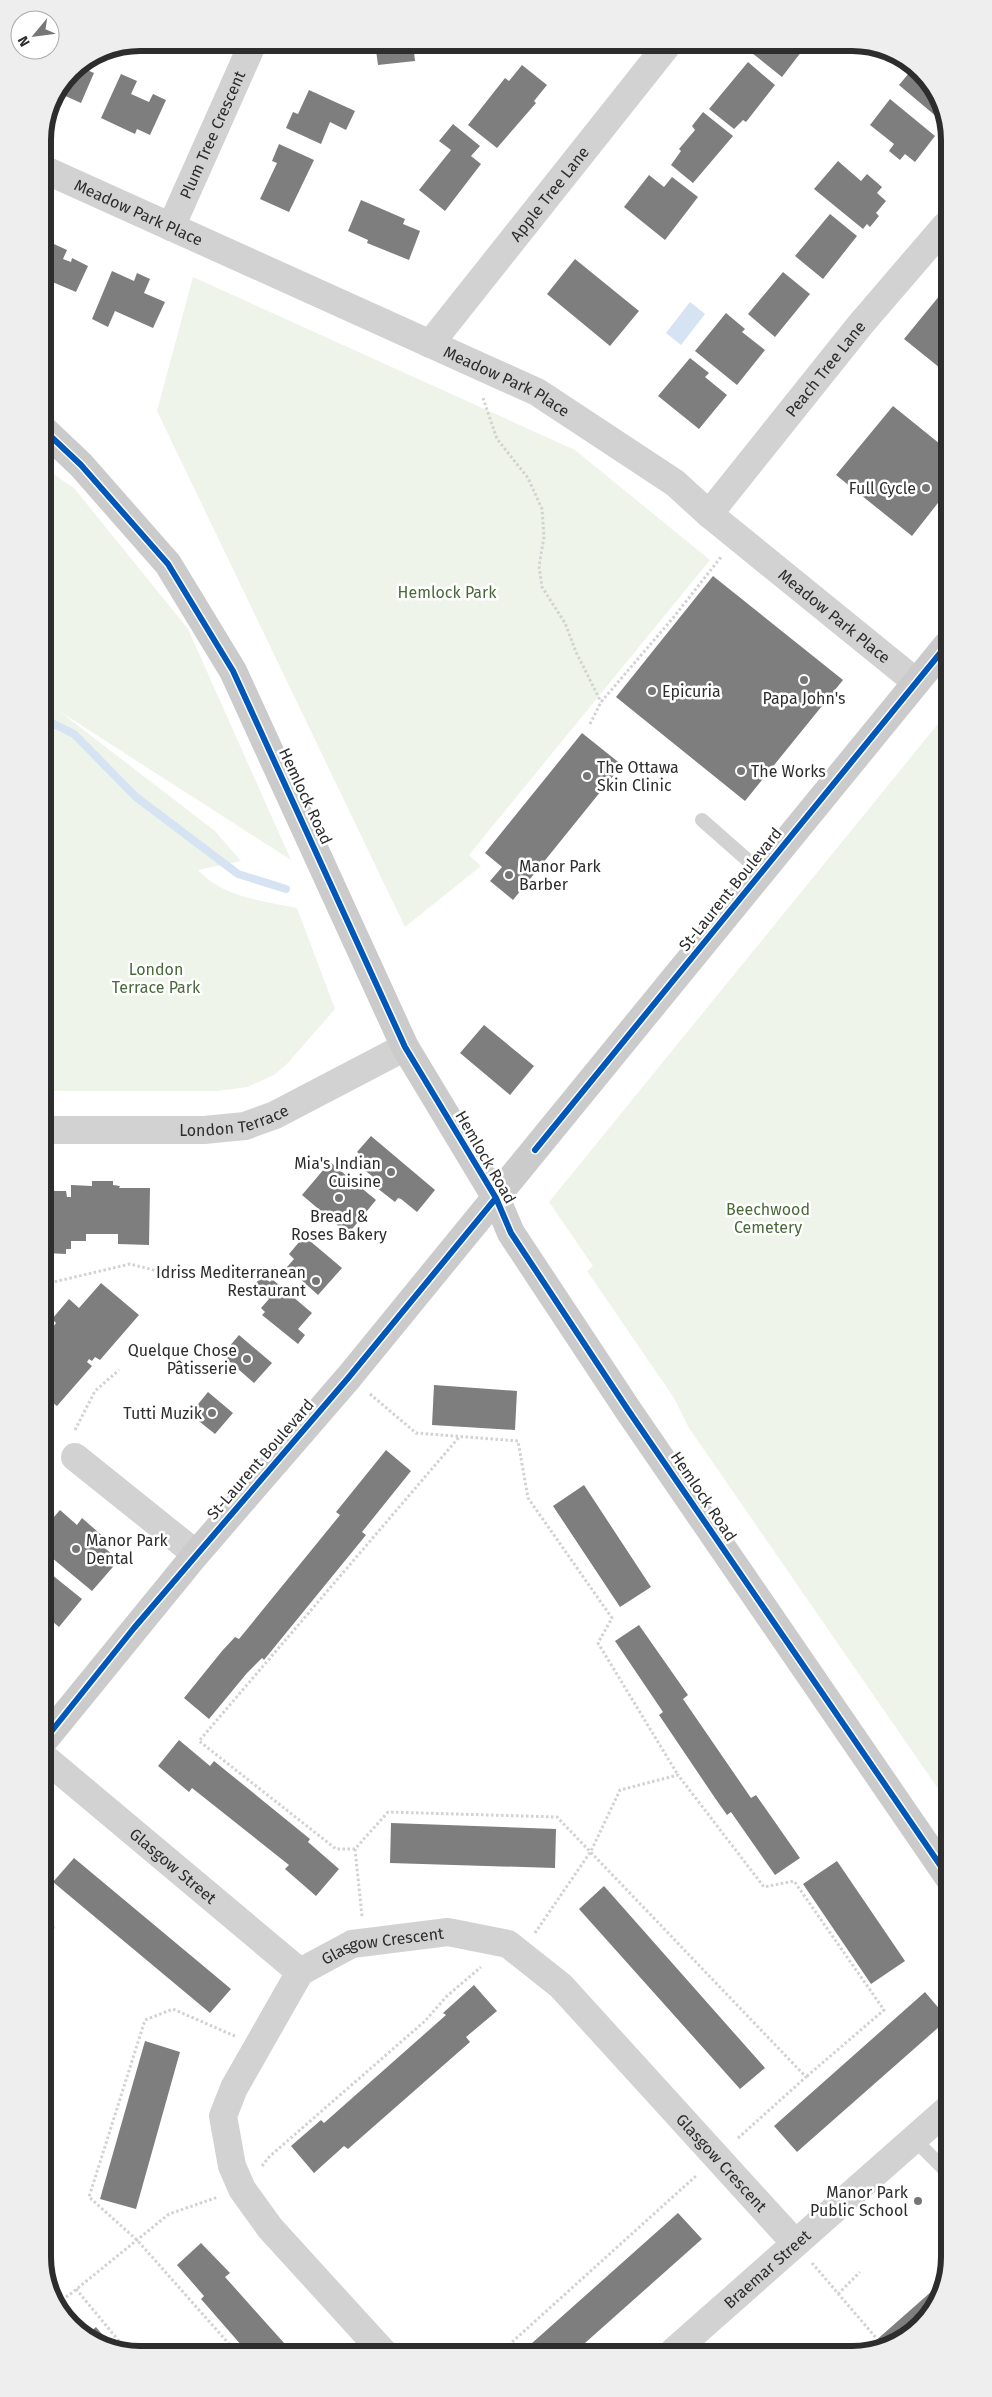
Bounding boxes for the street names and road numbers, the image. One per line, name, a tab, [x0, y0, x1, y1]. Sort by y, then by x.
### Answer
street label: Plum Tree Crescent	[176, 68, 249, 202]
street label: Apple Tree Lane	[506, 143, 593, 245]
street label: Meadow Park Place	[71, 175, 206, 250]
street label: Peach Tree Lane	[781, 317, 870, 421]
street label: Meadow Park Place	[441, 342, 573, 421]
street label: Meadow Park Place	[774, 565, 894, 667]
street label: Hemlock Road	[275, 745, 336, 847]
street label: St-Laurent Boulevard	[675, 824, 786, 955]
street label: London Terrace	[179, 1101, 292, 1140]
street label: Hemlock Road	[451, 1107, 520, 1207]
street label: St-Laurent Boulevard	[203, 1395, 318, 1523]
street label: Hemlock Road	[667, 1448, 741, 1545]
street label: Glasgow Street	[126, 1824, 220, 1908]
street label: Glasgow Crescent	[318, 1924, 445, 1969]
street label: Glasgow Crescent	[672, 2110, 771, 2216]
street label: Braemar Street	[720, 2226, 815, 2313]

